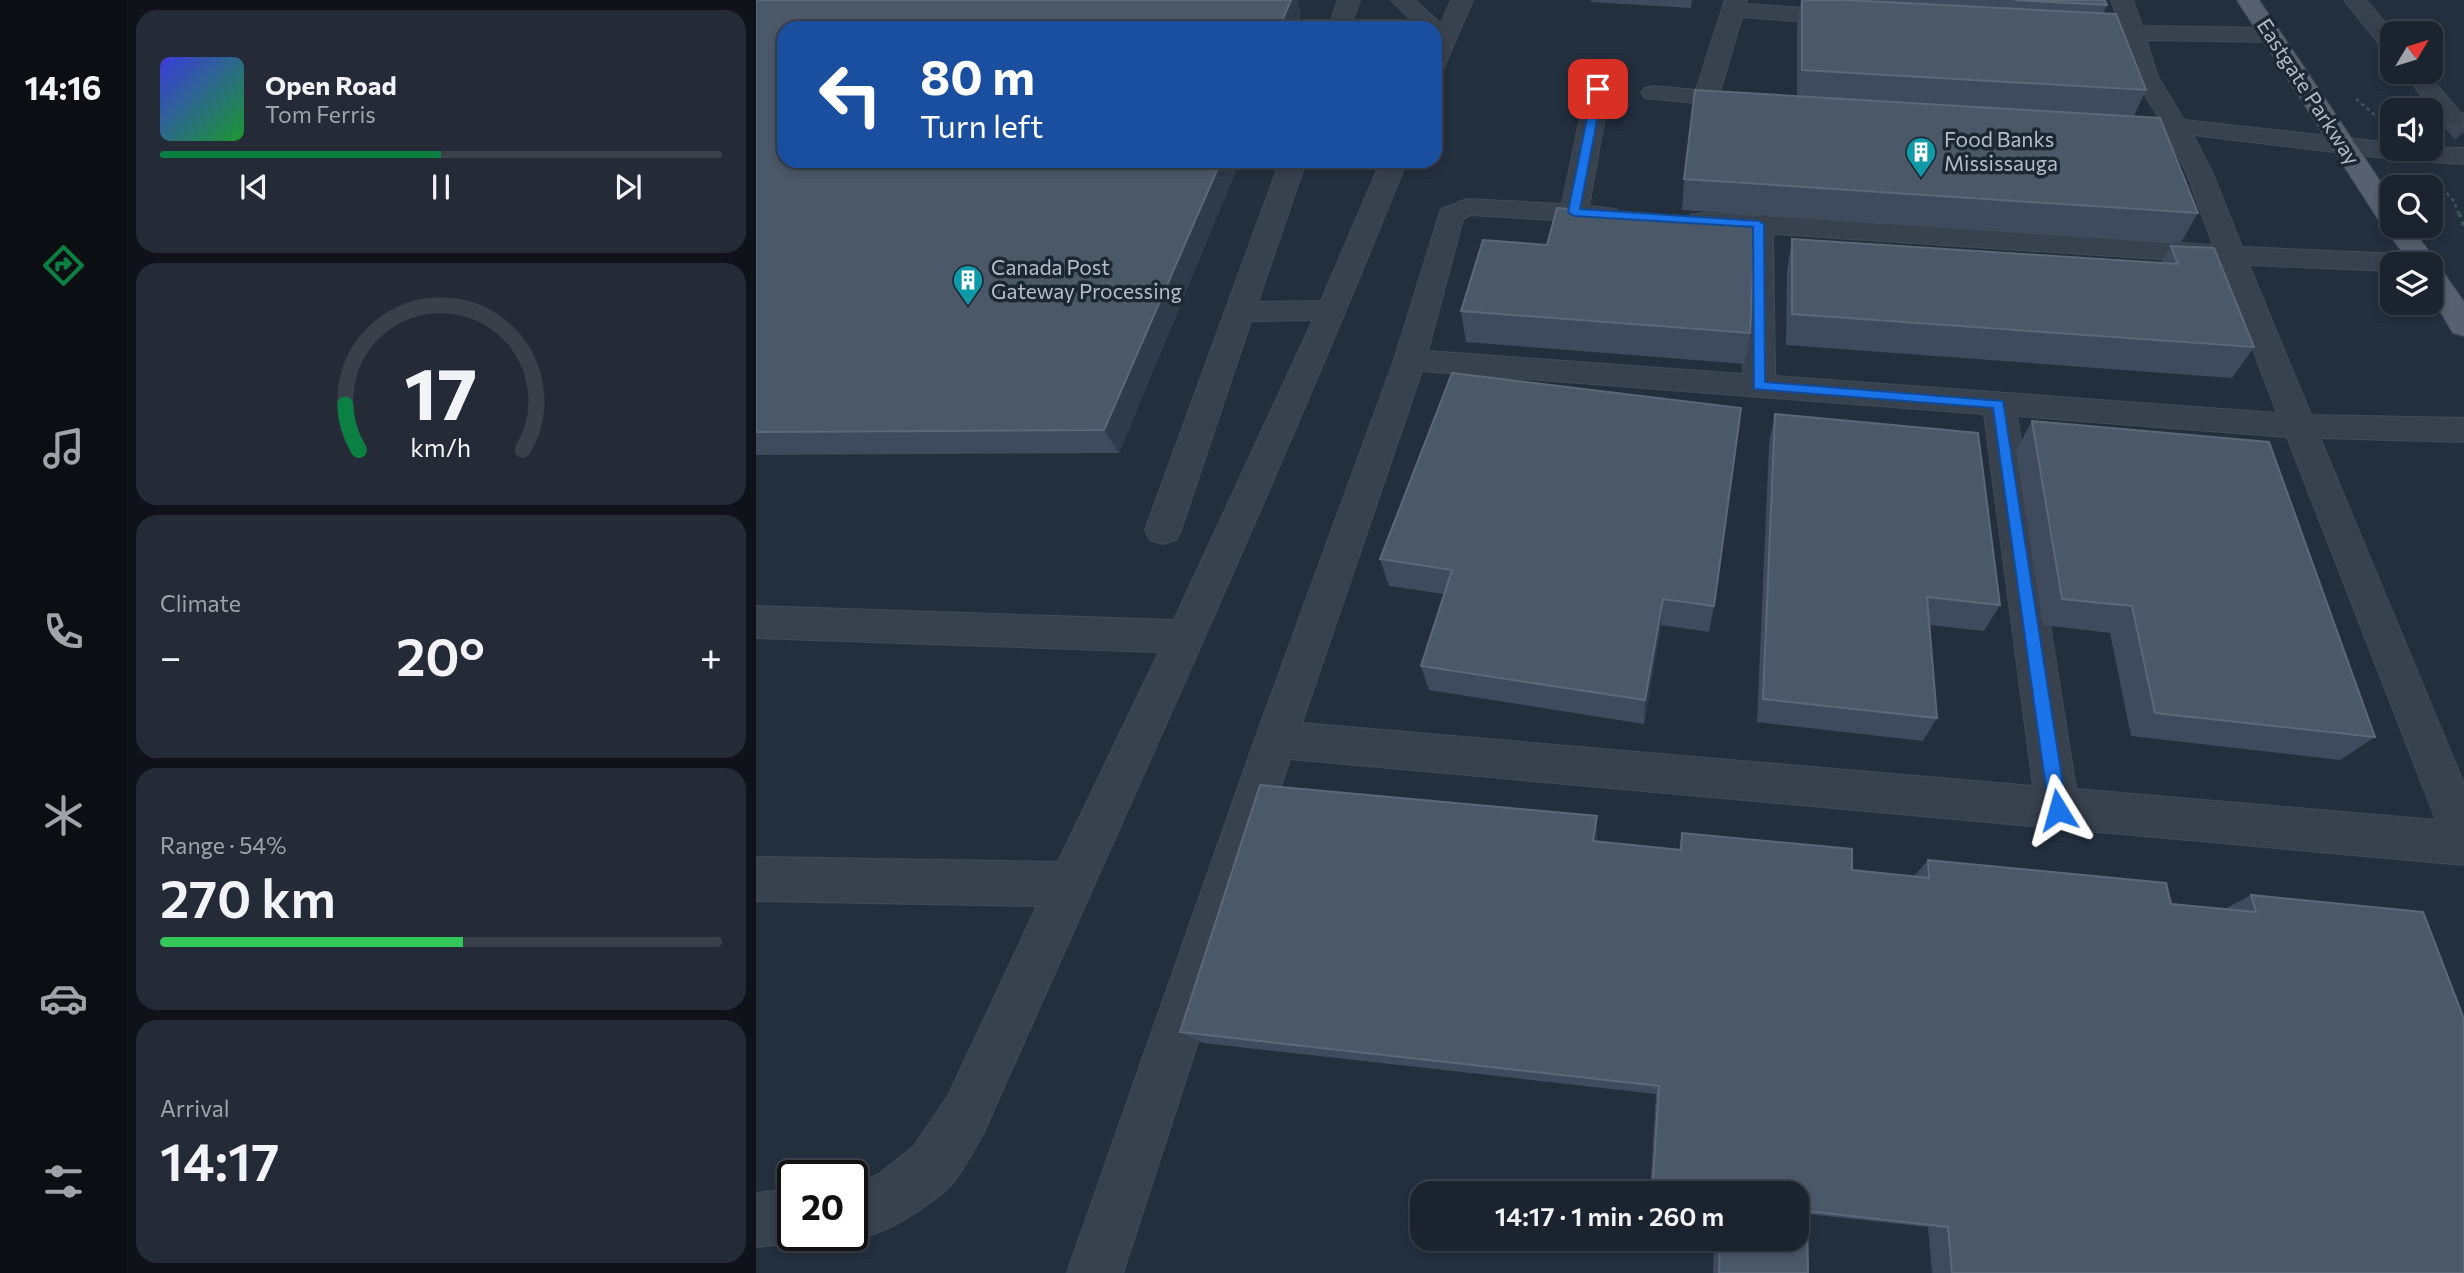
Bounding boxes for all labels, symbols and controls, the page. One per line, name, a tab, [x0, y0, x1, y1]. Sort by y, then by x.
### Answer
street label: Eastgate Parkway	[2253, 13, 2366, 169]
north arrow	[2380, 21, 2443, 84]
map controls	[2380, 21, 2443, 315]
text: 80 m	[920, 45, 1035, 105]
icon: left	[805, 49, 896, 140]
pin	[1568, 59, 1628, 119]
text: 14:16	[25, 67, 101, 107]
text: Open Road	[265, 69, 397, 100]
icon: arrive	[1579, 70, 1617, 108]
button: sound	[2380, 98, 2443, 161]
text: Tom Ferris	[265, 100, 376, 128]
text: Turn left	[920, 105, 1044, 145]
place label: Food Banks Mississauga	[1944, 126, 2058, 175]
building icon: Food Banks Mississauga	[1904, 135, 1938, 179]
icon: previous	[235, 168, 273, 206]
icon: pause	[422, 168, 460, 206]
icon: next	[609, 168, 647, 206]
button: search	[2380, 175, 2443, 238]
icon: directions	[39, 241, 88, 290]
button: layers	[2380, 252, 2443, 315]
place label: Canada Post Gateway Processing	[991, 254, 1182, 303]
building icon: Canada Post Gateway Processing	[951, 263, 985, 307]
text: 17	[405, 346, 477, 435]
icon: music	[39, 424, 88, 473]
text: km/h	[411, 432, 471, 462]
text: Climate	[160, 589, 241, 617]
icon: phone	[39, 607, 88, 656]
text: 20°	[396, 623, 485, 687]
text: −	[160, 632, 182, 679]
text: +	[700, 632, 722, 679]
position arrow	[2021, 773, 2095, 847]
icon: climate	[39, 791, 88, 840]
text: Range · 54%	[160, 831, 286, 859]
text: 270 km	[160, 865, 336, 929]
icon: car	[39, 974, 88, 1023]
text: Arrival	[160, 1094, 230, 1122]
text: 14:17	[160, 1128, 279, 1192]
icon: filters	[39, 1157, 88, 1206]
speed limit sign: 20	[777, 1160, 868, 1251]
text: 14:17 · 1 min · 260 m	[1495, 1200, 1724, 1231]

